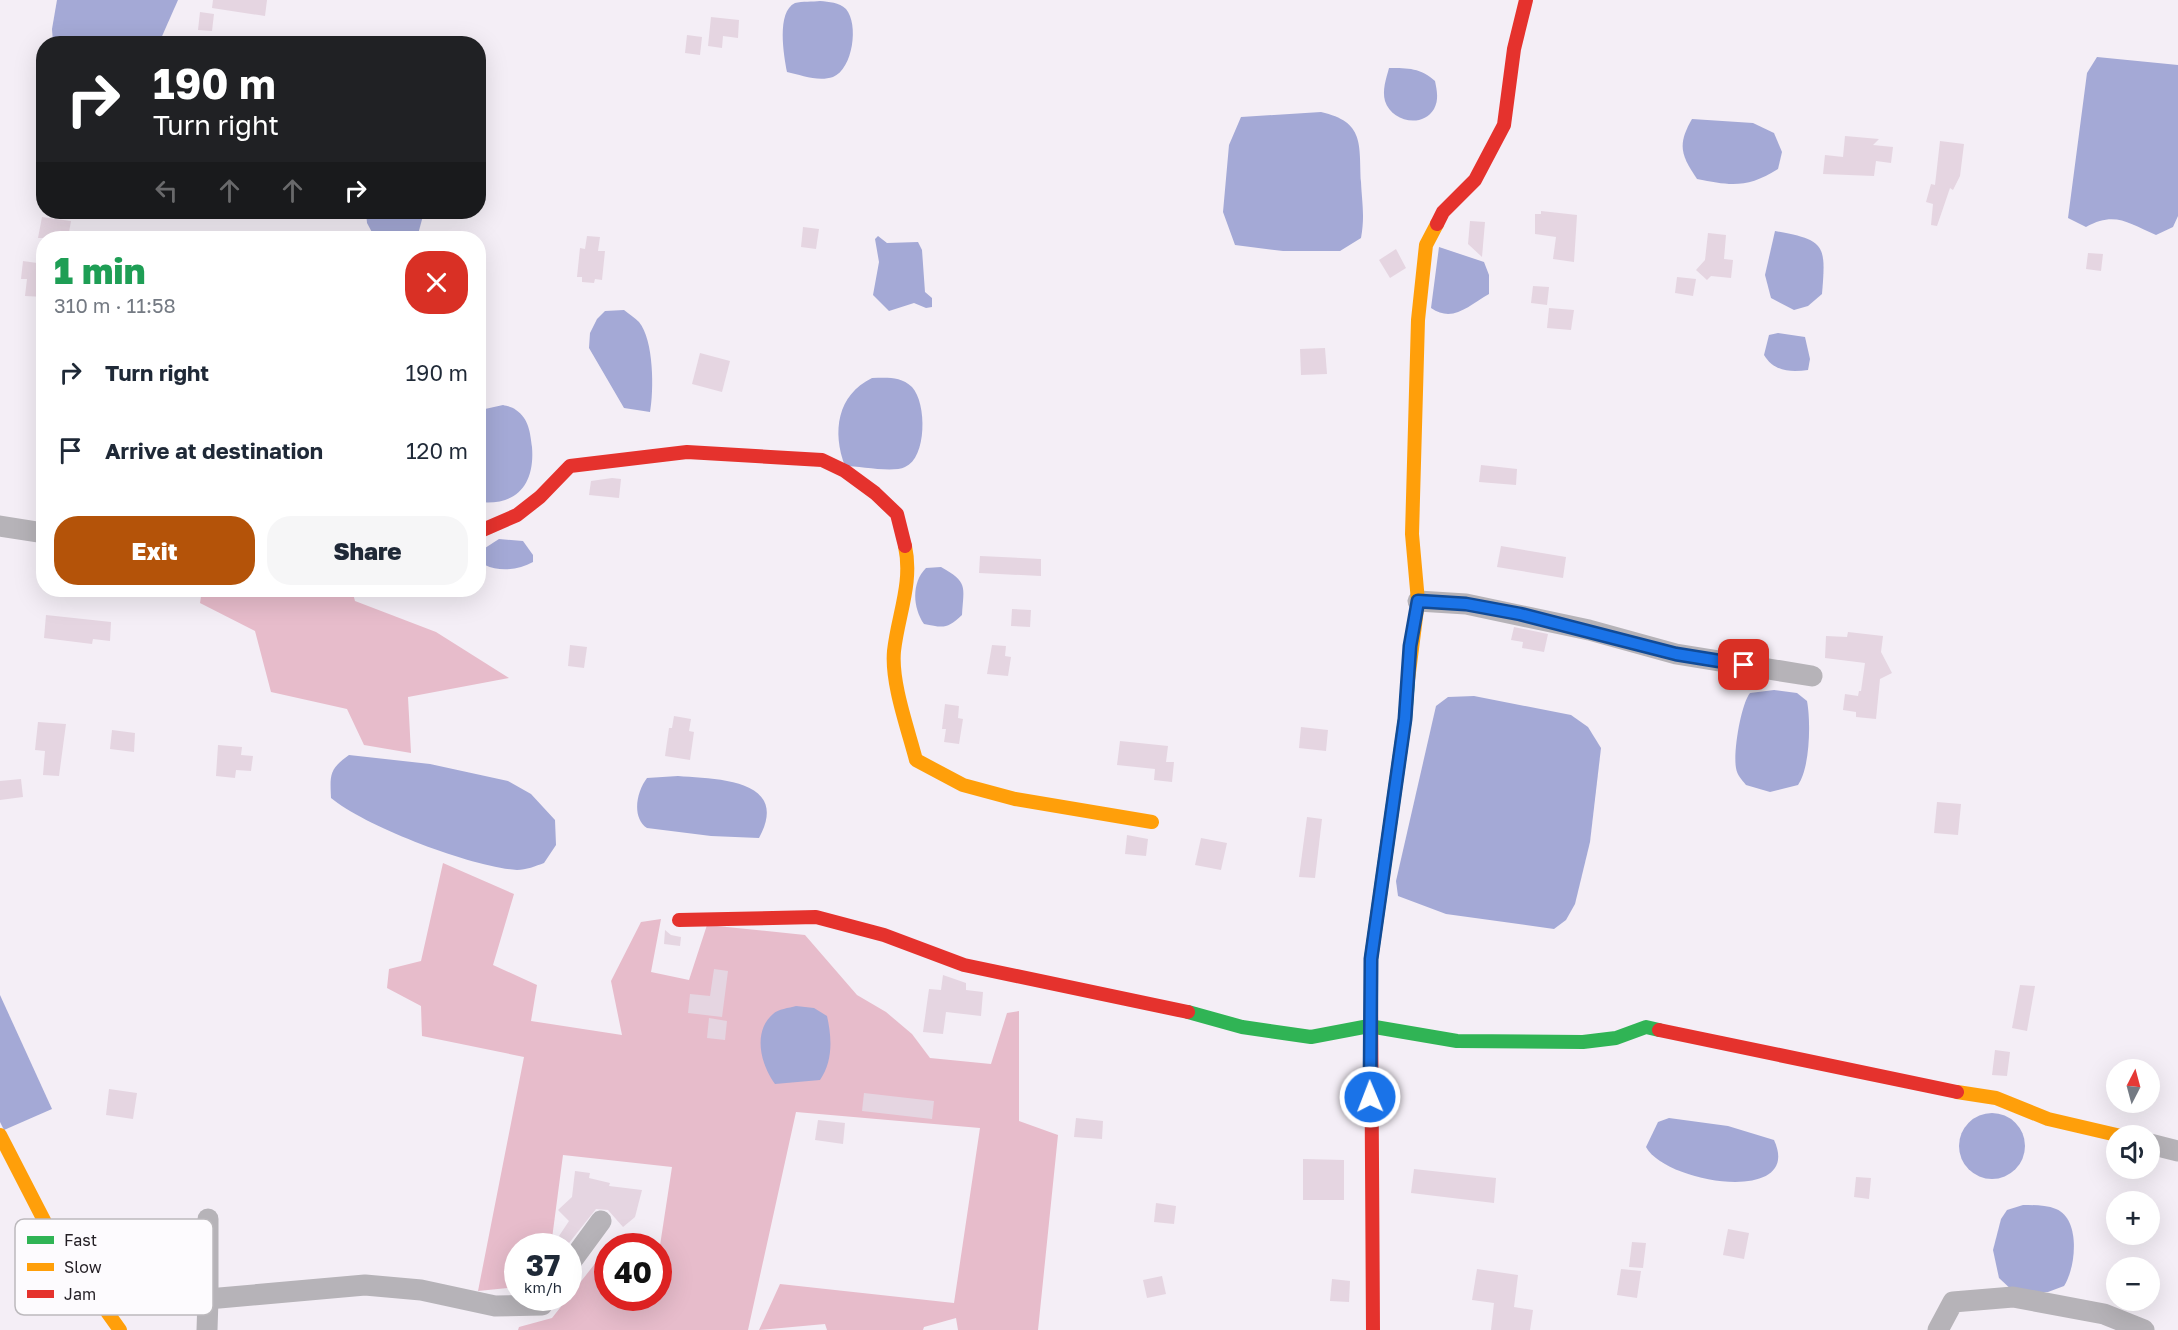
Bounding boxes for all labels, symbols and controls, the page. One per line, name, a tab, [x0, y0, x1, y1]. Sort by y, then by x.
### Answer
text: 190 m	[153, 58, 276, 108]
icon: right	[54, 60, 132, 138]
text: Turn right	[153, 109, 279, 141]
icon: left	[150, 174, 183, 207]
icon: ahead	[213, 174, 246, 207]
icon: ahead	[276, 174, 309, 207]
icon: right	[339, 174, 372, 207]
text: 1 min	[54, 249, 145, 292]
button: close	[405, 251, 468, 314]
text: 310 m · 11:58	[54, 293, 176, 317]
icon: right	[54, 356, 87, 389]
text: Turn right	[105, 359, 209, 386]
text: 190 m	[405, 359, 468, 386]
icon: arrive	[54, 434, 87, 467]
text: Arrive at destination	[105, 437, 323, 464]
text: 120 m	[406, 437, 468, 464]
button: Exit	[54, 516, 255, 585]
button: Share	[267, 516, 468, 585]
pin	[1718, 639, 1769, 690]
icon: arrive	[1727, 648, 1760, 681]
north arrow	[2106, 1059, 2160, 1113]
map controls	[2106, 1059, 2160, 1311]
position arrow	[1338, 1065, 1402, 1129]
button: sound	[2106, 1125, 2160, 1179]
button: +	[2106, 1191, 2160, 1245]
legend	[15, 1219, 213, 1315]
text: Fast	[64, 1230, 97, 1250]
speed limit sign: 40	[594, 1233, 672, 1311]
text: 37	[526, 1247, 560, 1283]
text: Slow	[64, 1257, 102, 1277]
button: −	[2106, 1257, 2160, 1311]
text: km/h	[524, 1278, 562, 1296]
text: Jam	[64, 1284, 96, 1304]

